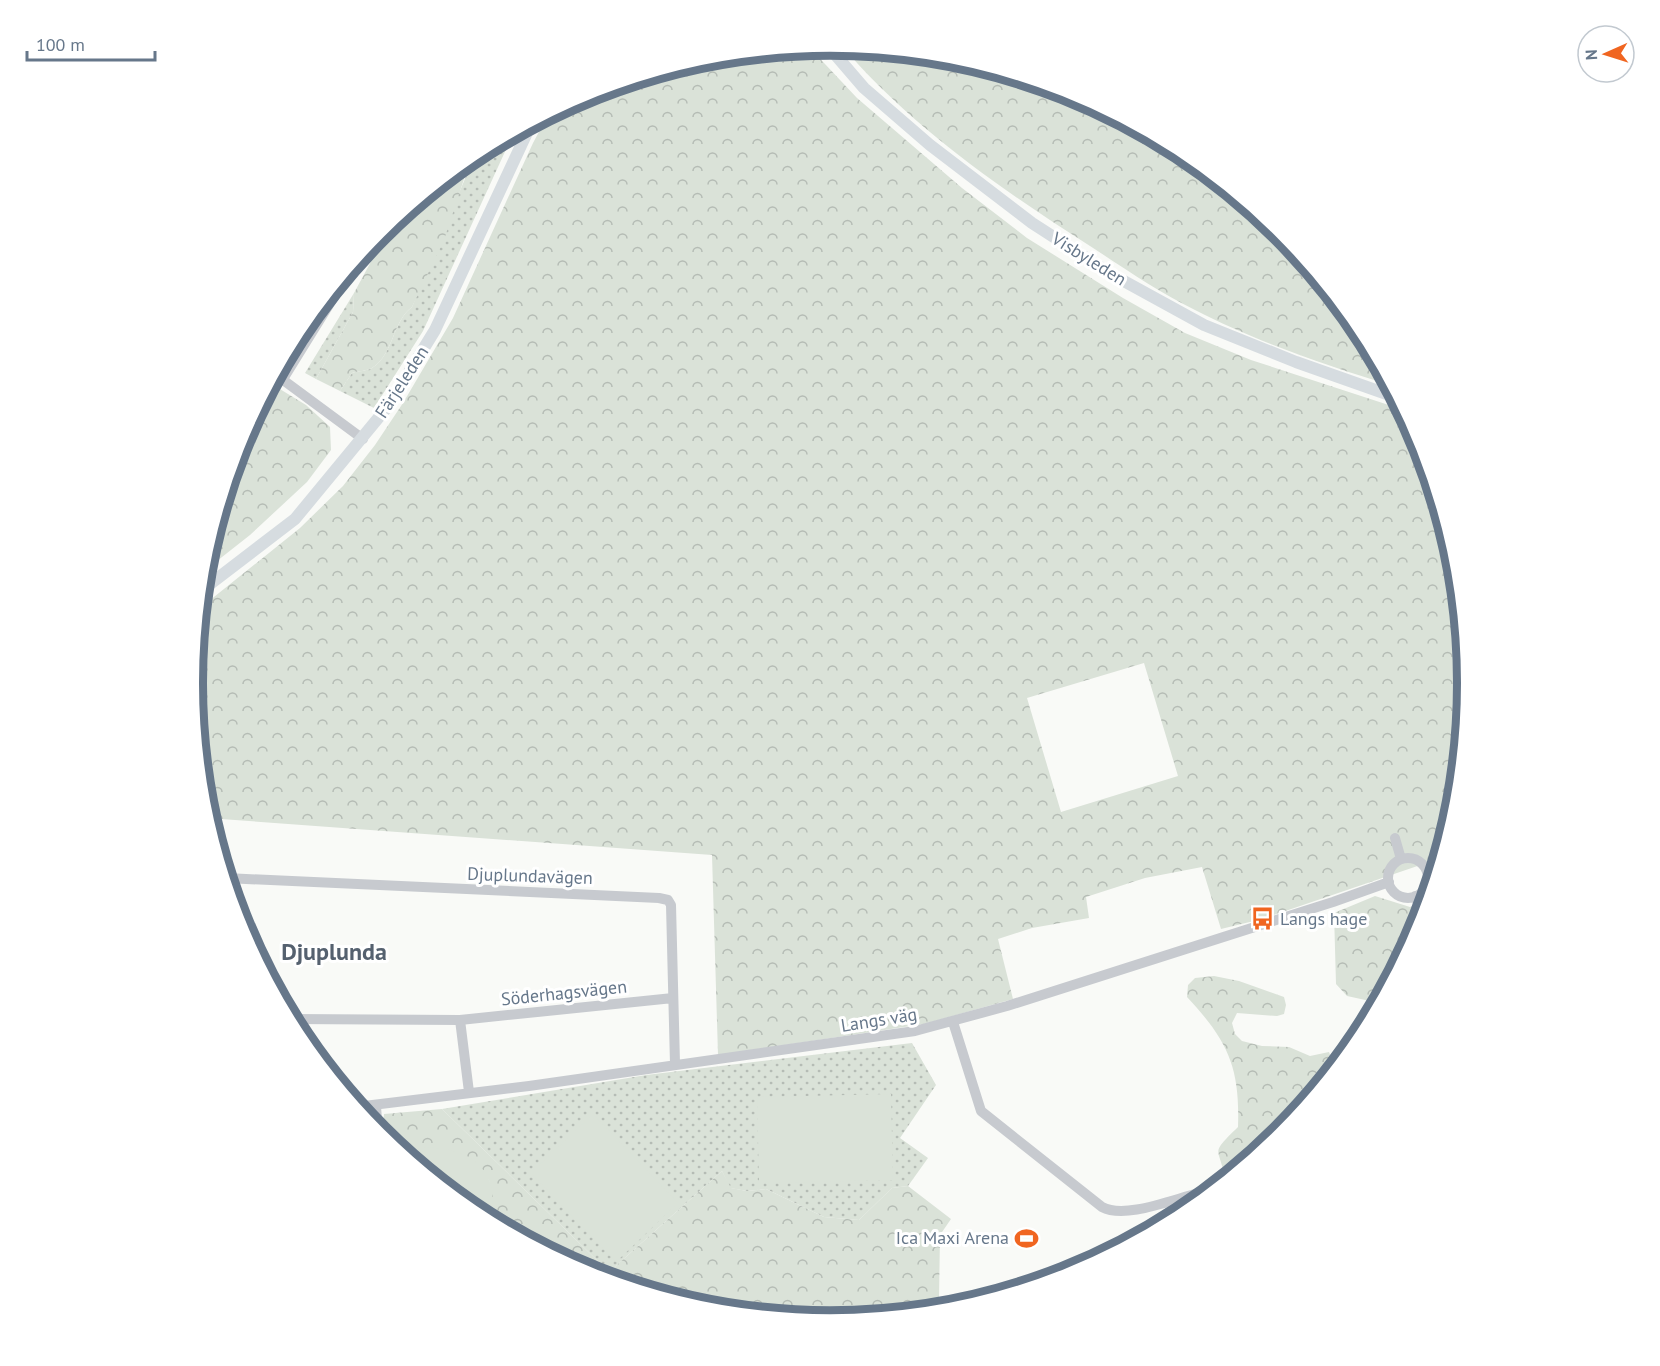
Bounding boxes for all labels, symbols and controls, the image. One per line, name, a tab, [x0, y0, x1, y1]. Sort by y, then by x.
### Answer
scale bar	[27, 24, 154, 62]
north arrow	[1576, 24, 1636, 84]
text: 100 m	[36, 33, 85, 56]
text: N	[1581, 49, 1601, 61]
street label: Visbyleden	[1047, 226, 1131, 290]
street label: Färjeleden	[370, 341, 433, 422]
street label: Djuplundavägen	[467, 862, 593, 889]
bus stop icon: Langs hage	[1249, 906, 1275, 932]
place label: Langs hage	[1280, 907, 1367, 930]
district label: Djuplunda	[281, 936, 387, 967]
street label: Söderhagsvägen	[500, 974, 628, 1011]
street label: Langs väg	[839, 1002, 919, 1037]
sports icon: Ica Maxi Arena	[1014, 1225, 1040, 1251]
place label: Ica Maxi Arena	[896, 1226, 1009, 1249]

